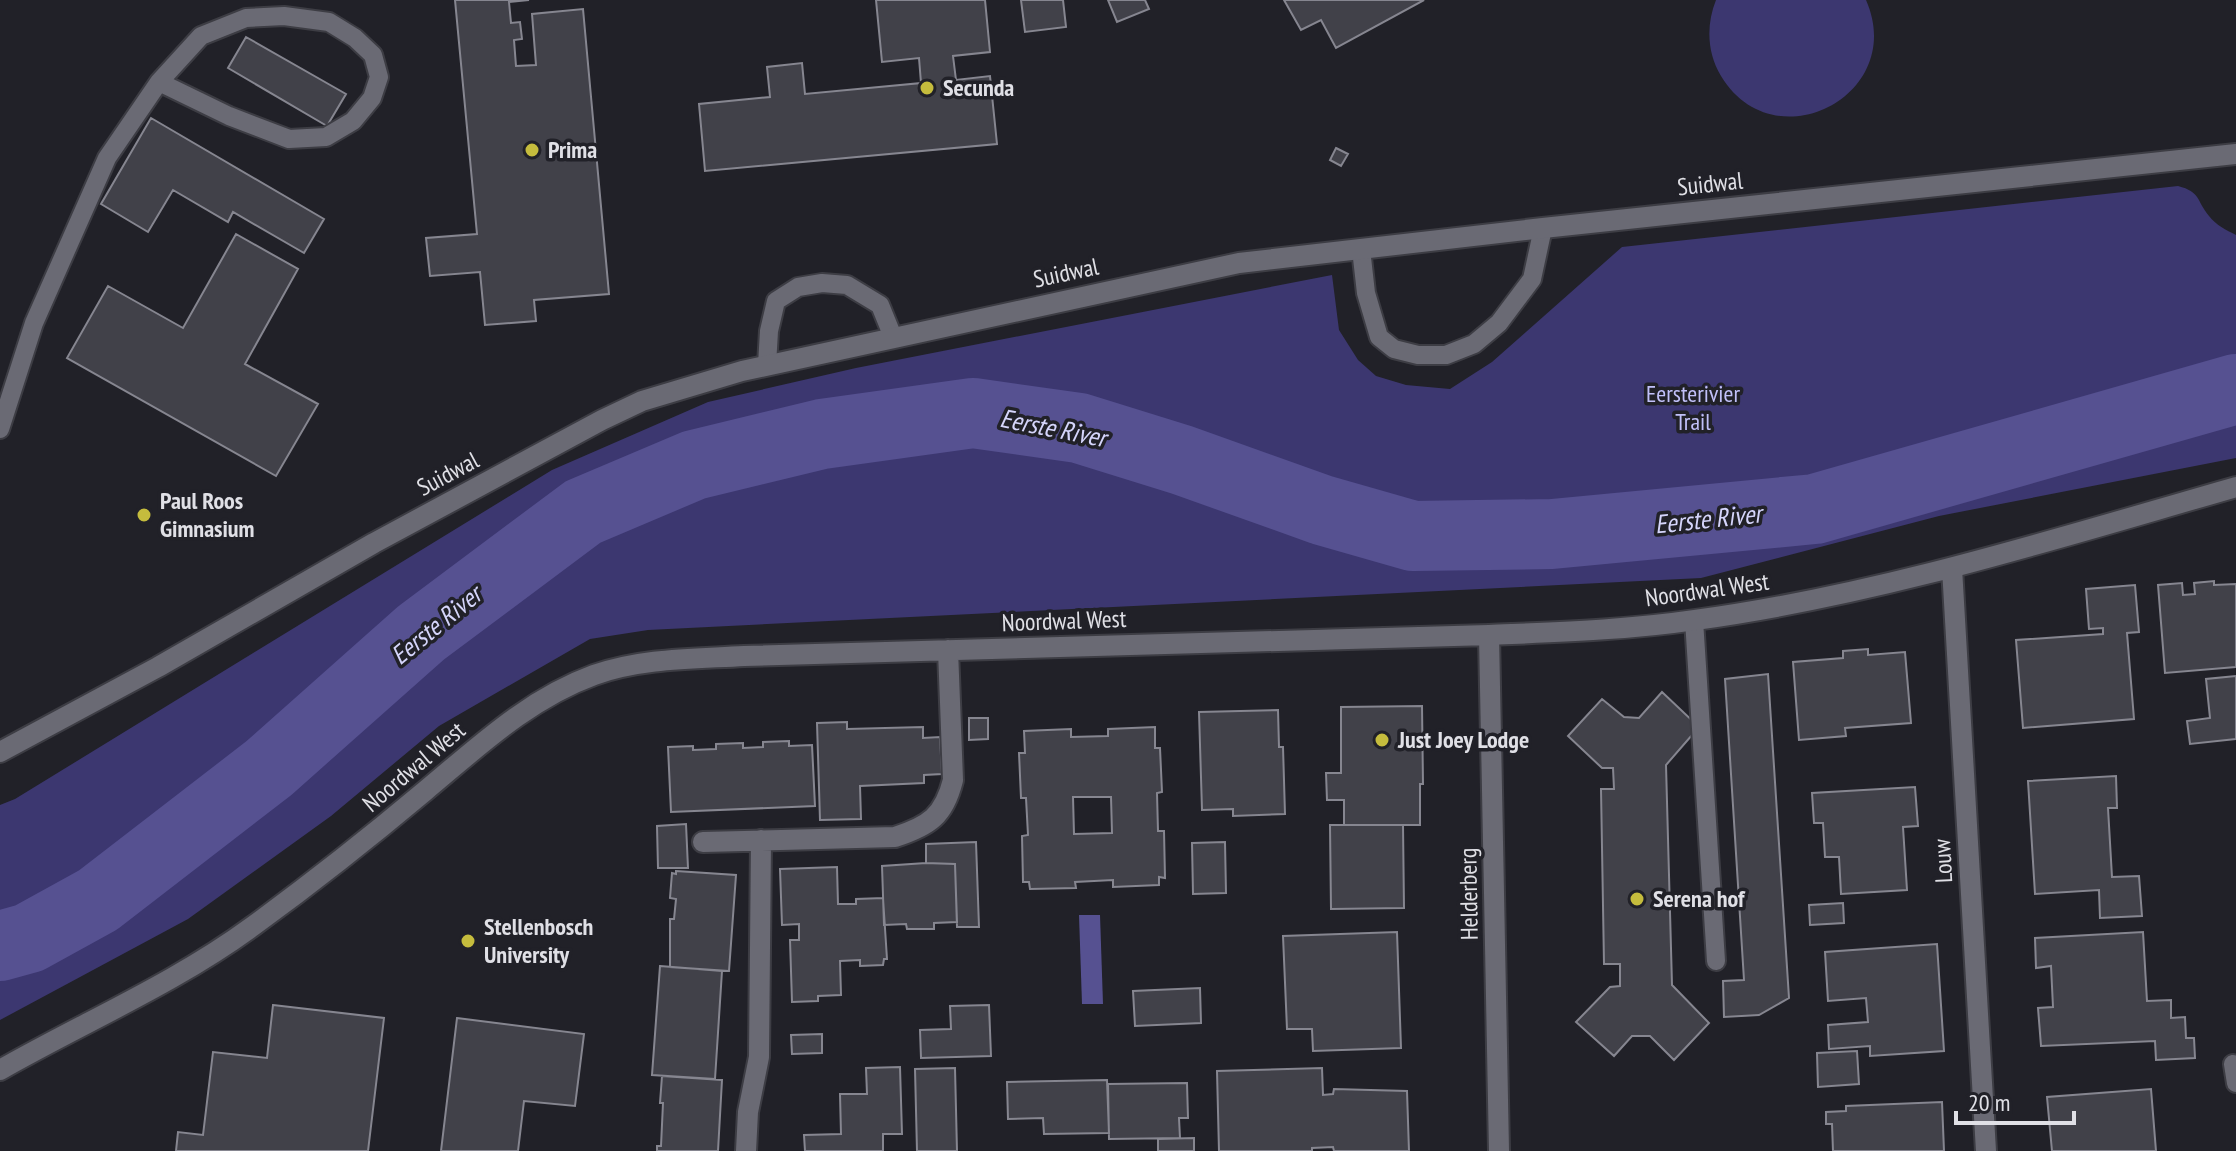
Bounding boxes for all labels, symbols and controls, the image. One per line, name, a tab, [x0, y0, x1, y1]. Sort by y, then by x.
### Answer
place label: Secunda	[943, 72, 1014, 103]
marker: Secunda	[918, 79, 936, 97]
place label: Prima	[548, 134, 597, 165]
marker: Prima	[523, 141, 541, 159]
street label: Suidwal	[1676, 165, 1745, 202]
street label: Suidwal	[1031, 250, 1102, 294]
park label: Eersterivier Trail	[1646, 378, 1740, 437]
water label: Eerste River	[997, 401, 1113, 455]
street label: Suidwal	[412, 444, 484, 503]
place label: Paul Roos Gimnasium	[160, 485, 254, 544]
water label: Eerste River	[1653, 496, 1767, 541]
marker: Paul Roos Gimnasium	[135, 506, 153, 524]
street label: Noordwal West	[1643, 565, 1771, 614]
water label: Eerste River	[384, 576, 491, 671]
street label: Noordwal West	[1001, 603, 1127, 638]
street label: Noordwal West	[356, 714, 472, 819]
place label: Just Joey Lodge	[1397, 724, 1529, 755]
marker: Just Joey Lodge	[1373, 731, 1391, 749]
street label: Louw	[1926, 837, 1959, 884]
street label: Helderberg	[1452, 847, 1485, 941]
place label: Serena hof	[1653, 883, 1746, 914]
marker: Serena hof	[1628, 890, 1646, 908]
place label: Stellenbosch University	[484, 911, 593, 970]
marker: Stellenbosch University	[459, 932, 477, 950]
scale bar	[1956, 1075, 2074, 1125]
text: 20 m	[1968, 1087, 2010, 1118]

